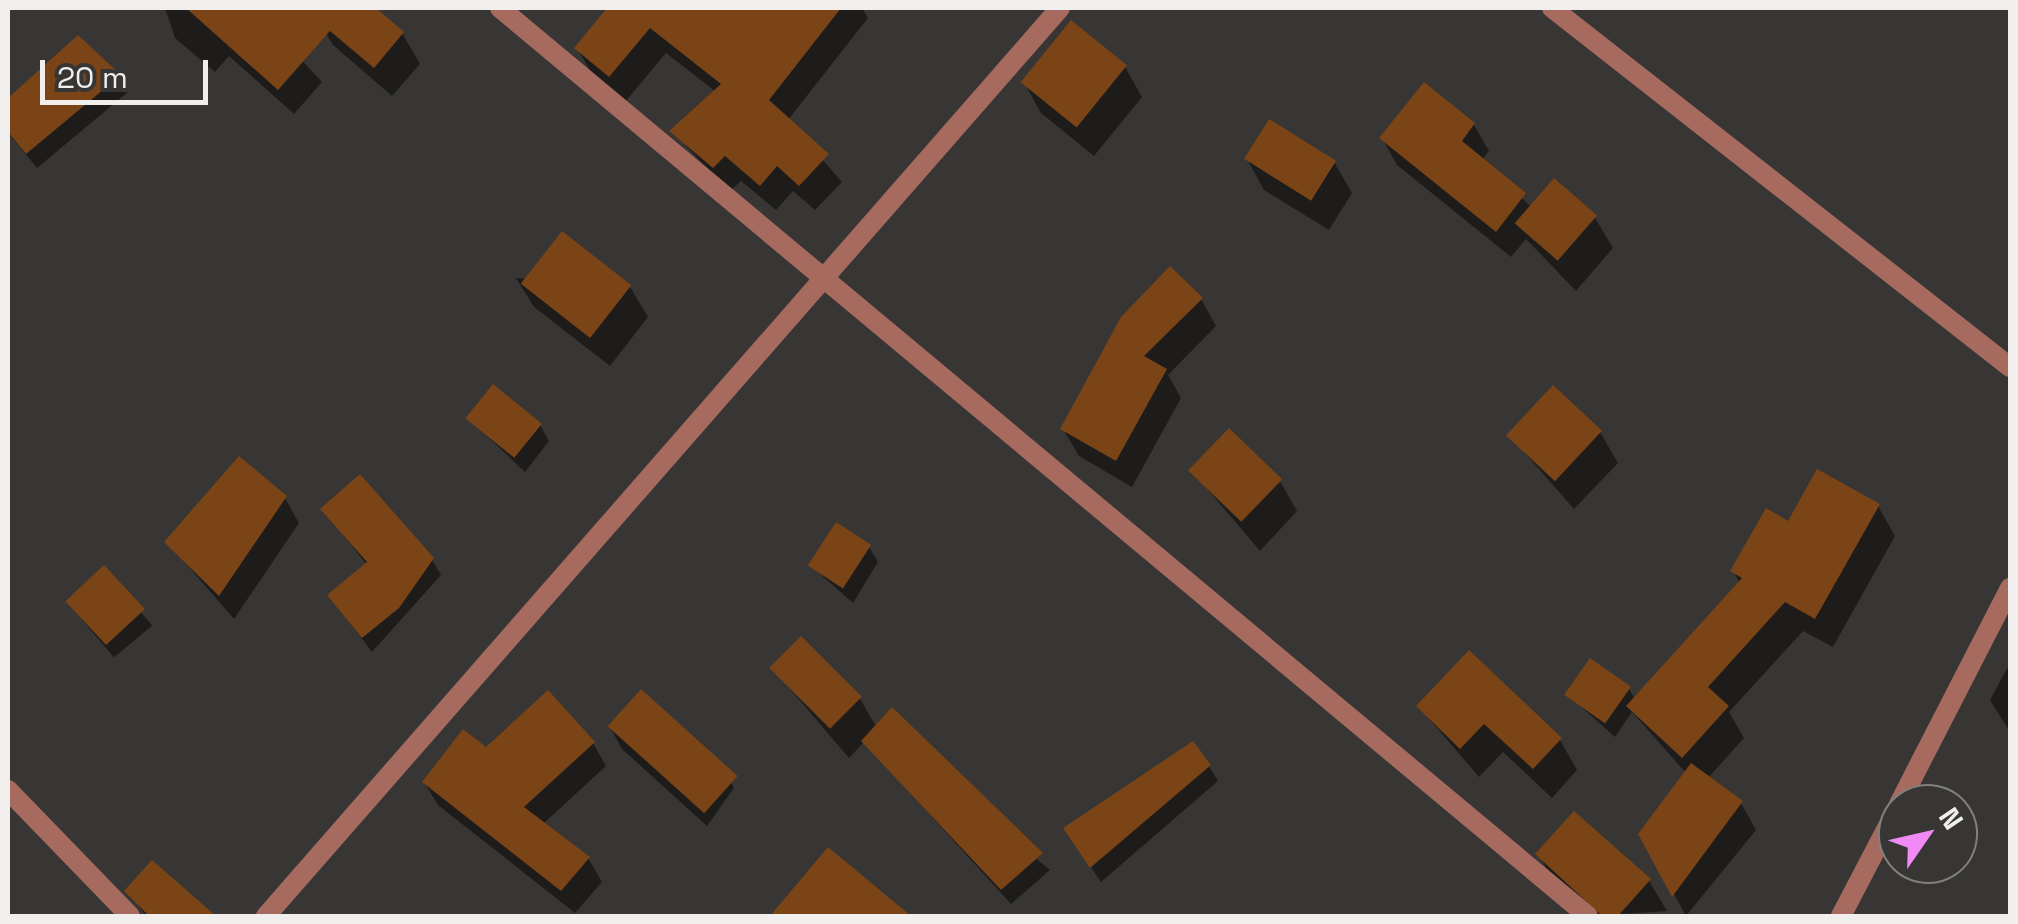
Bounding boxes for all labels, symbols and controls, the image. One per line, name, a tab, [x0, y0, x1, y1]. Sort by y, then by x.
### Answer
scale bar	[45, 40, 212, 102]
text: 20 m	[57, 58, 128, 97]
north arrow	[1878, 784, 1978, 884]
text: N	[1931, 800, 1971, 836]

